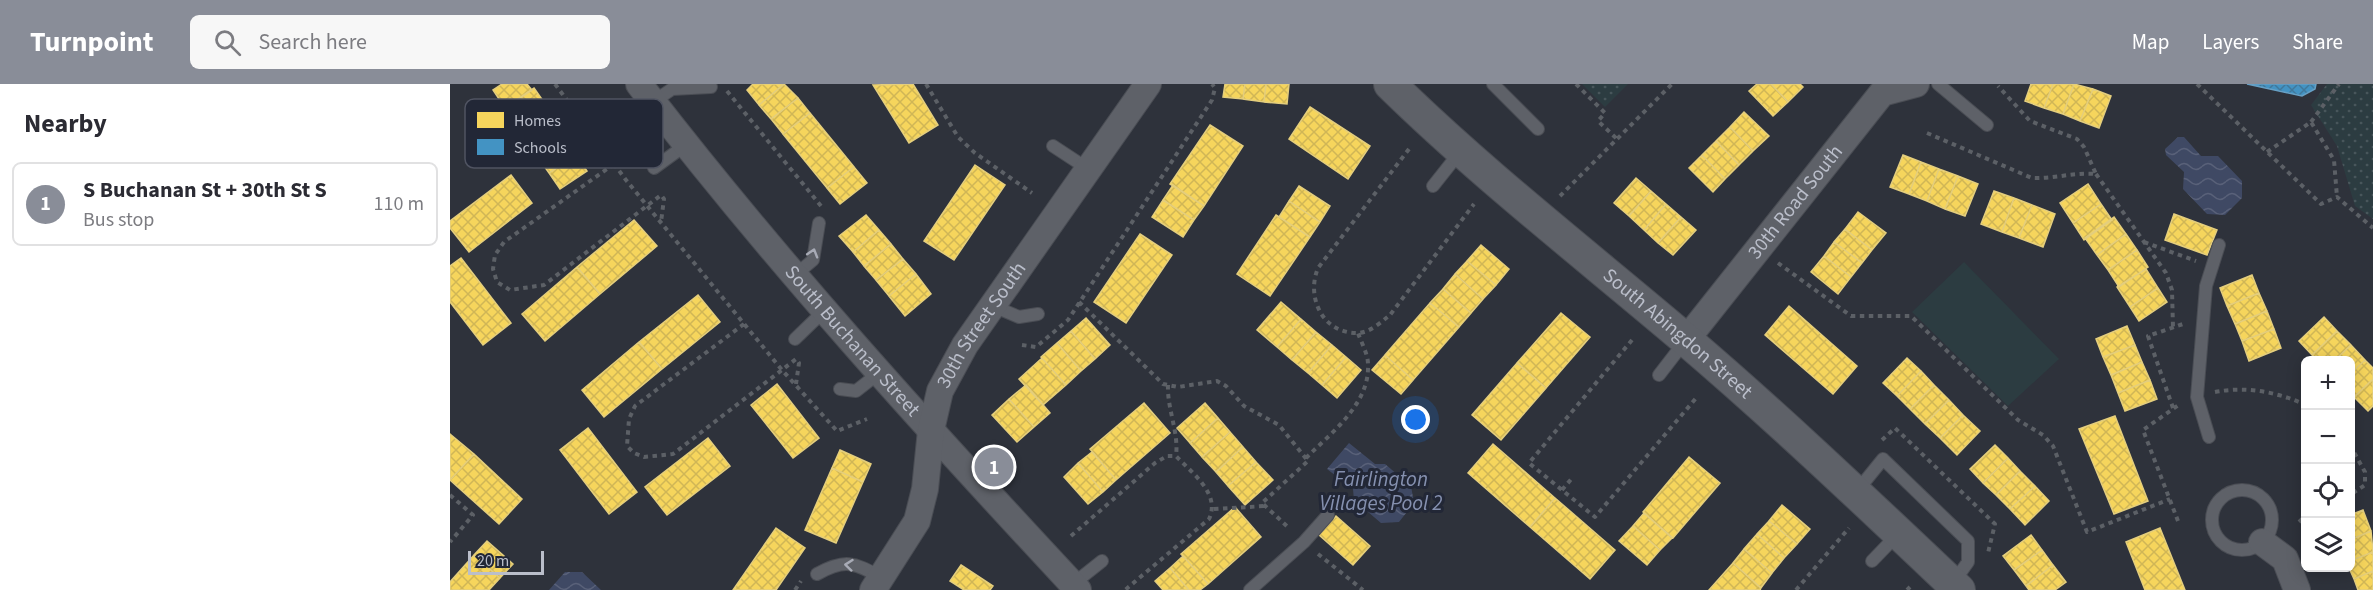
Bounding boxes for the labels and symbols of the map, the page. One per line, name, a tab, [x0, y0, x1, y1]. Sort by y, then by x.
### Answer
legend	[465, 99, 663, 168]
text: Homes	[514, 110, 561, 132]
text: Schools	[514, 137, 567, 159]
street label: 30th Road South	[1741, 139, 1849, 265]
one-way arrow	[805, 248, 818, 258]
street label: 30th Street South	[930, 256, 1033, 393]
street label: South Buchanan Street	[778, 259, 926, 423]
street label: South Abingdon Street	[1597, 262, 1759, 406]
your location	[1401, 405, 1430, 434]
pin: 1	[974, 444, 1014, 490]
water label: Fairlington Villages Pool 2	[1319, 464, 1443, 518]
scale bar	[468, 548, 544, 576]
one-way arrow	[844, 559, 854, 572]

